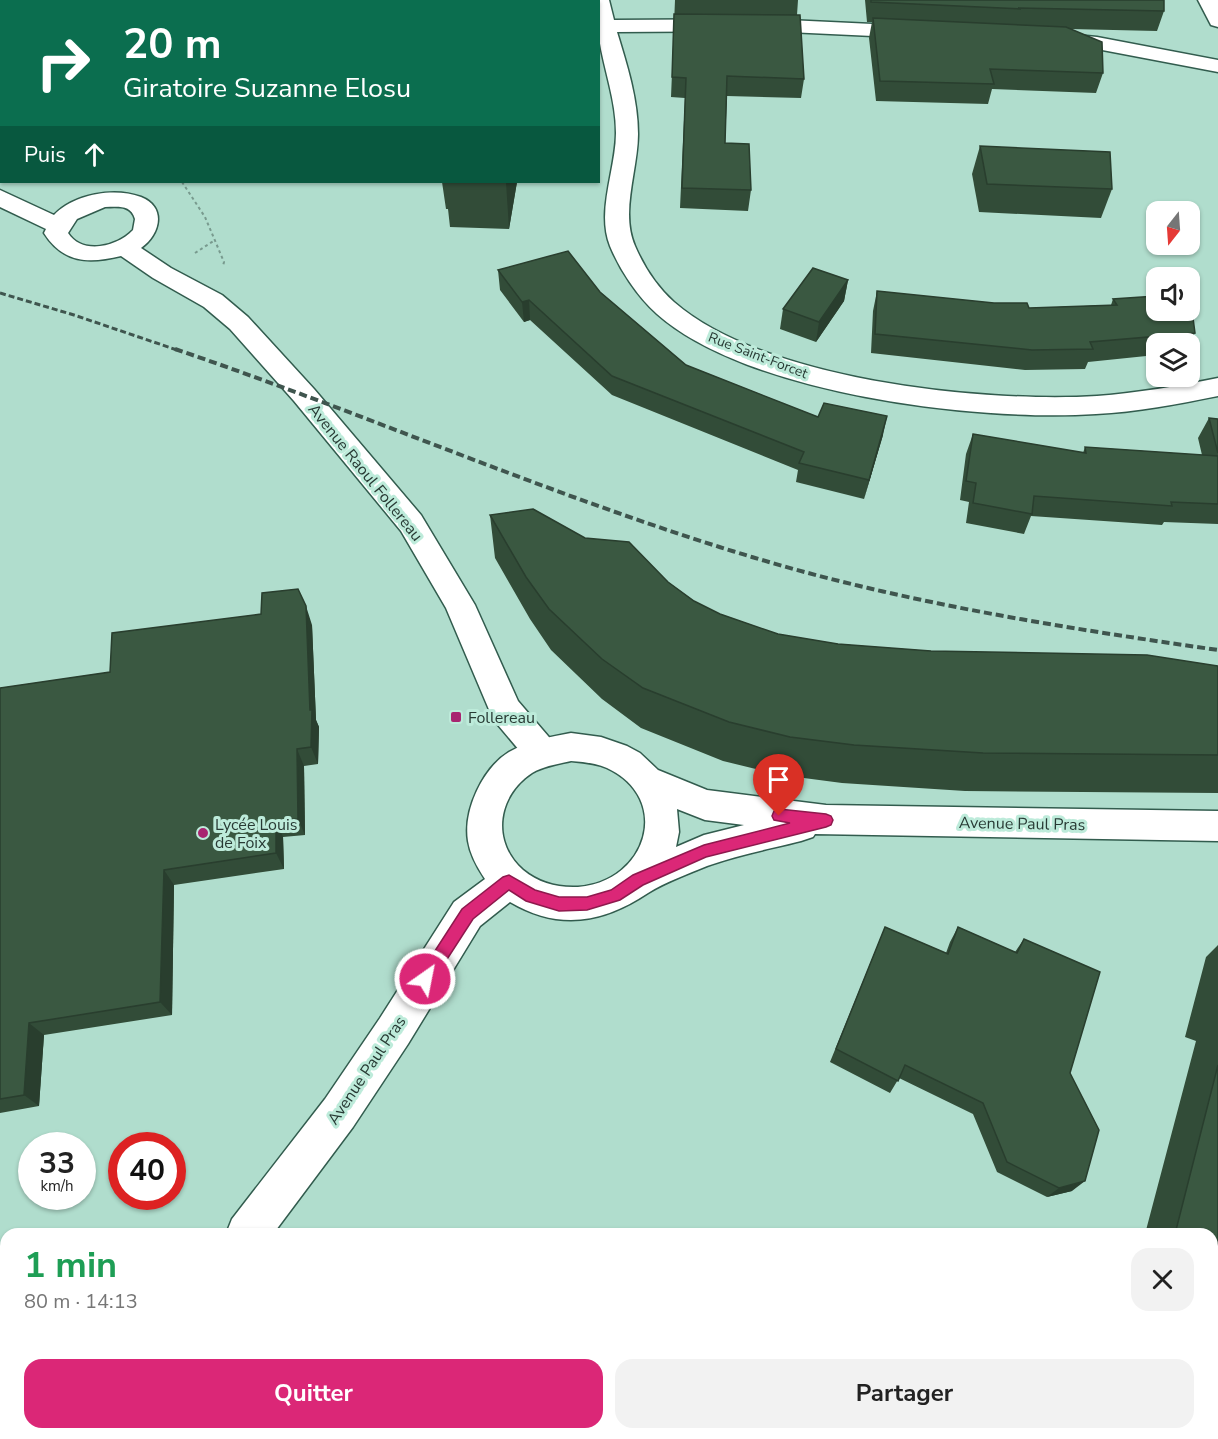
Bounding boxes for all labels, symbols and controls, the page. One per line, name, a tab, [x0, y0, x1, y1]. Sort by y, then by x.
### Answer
text: 20 m	[123, 16, 222, 73]
icon: right	[24, 24, 102, 102]
text: Giratoire Suzanne Elosu	[123, 70, 411, 107]
icon: ahead	[78, 138, 111, 171]
text: Puis	[24, 140, 66, 170]
north arrow	[1146, 201, 1200, 255]
map controls	[1146, 201, 1200, 387]
button: sound	[1146, 267, 1200, 321]
street label: Rue Saint-Forcet	[705, 328, 810, 383]
button: layers	[1146, 333, 1200, 387]
street label: Avenue Raoul Follereau	[303, 399, 428, 546]
place label: Follereau	[468, 707, 535, 729]
marker: Follereau	[449, 710, 463, 724]
pin	[753, 754, 804, 816]
icon: arrive	[762, 763, 795, 796]
street label: Avenue Paul Pras	[959, 812, 1085, 836]
place label: Lycée Louis de Foix	[215, 814, 297, 854]
marker: Lycée Louis de Foix	[196, 826, 210, 840]
position arrow	[393, 947, 457, 1011]
street label: Avenue Paul Pras	[322, 1012, 411, 1129]
speed limit sign: 40	[108, 1132, 186, 1210]
text: 33	[39, 1143, 75, 1184]
text: km/h	[40, 1176, 74, 1196]
text: 1 min	[24, 1241, 117, 1290]
button: close	[1131, 1248, 1194, 1311]
text: 80 m · 14:13	[24, 1288, 138, 1315]
button: Quitter	[24, 1359, 603, 1428]
button: Partager	[615, 1359, 1194, 1428]

